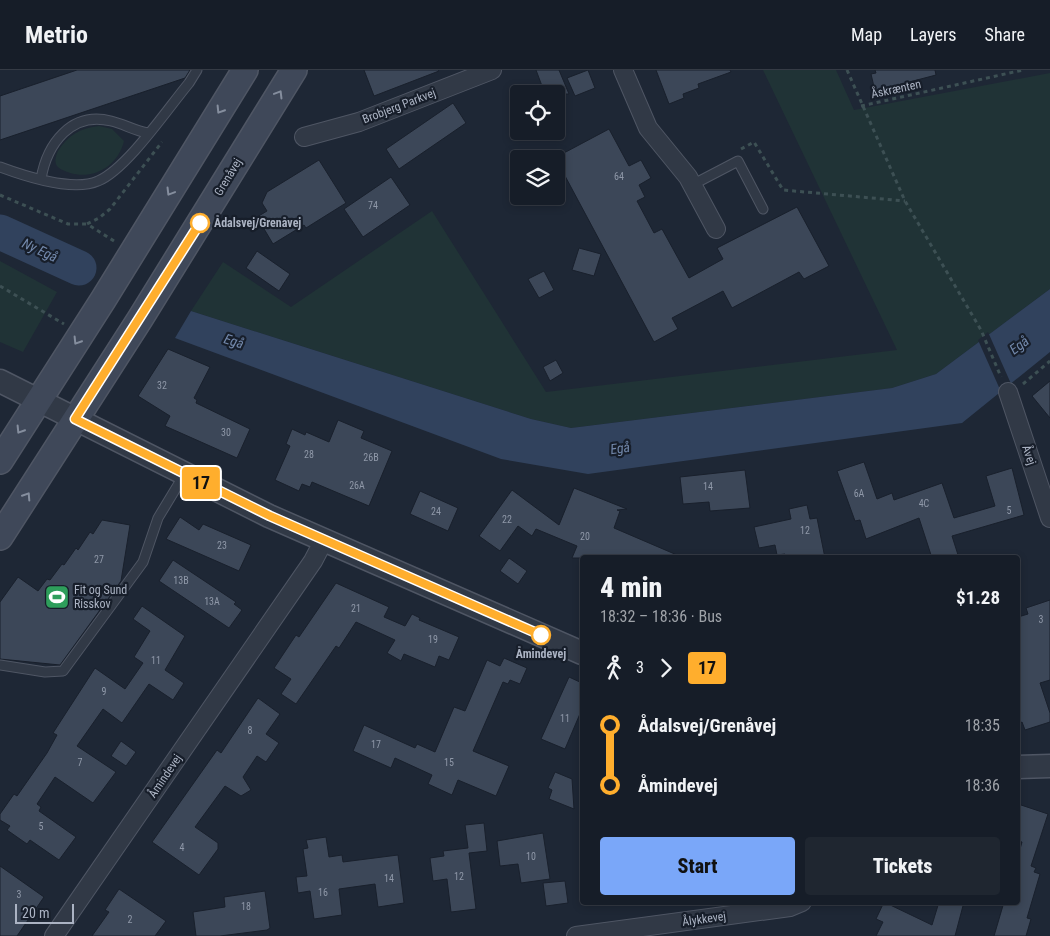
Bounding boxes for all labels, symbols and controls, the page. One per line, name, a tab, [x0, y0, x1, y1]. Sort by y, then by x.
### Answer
text: Metrio	[25, 21, 88, 49]
text: Map	[851, 24, 882, 45]
text: Layers	[910, 24, 957, 45]
text: Share	[985, 24, 1025, 45]
street label: Åskrænten	[869, 75, 923, 101]
map controls	[510, 85, 565, 205]
button: locate	[510, 85, 565, 140]
street label: Brobjerg Parkvej	[360, 86, 438, 126]
one-way arrow	[272, 90, 282, 99]
one-way arrow	[217, 105, 226, 114]
button: layers	[510, 150, 565, 205]
street label: Grenåvej	[211, 156, 245, 198]
house number: 64	[614, 171, 624, 182]
one-way arrow	[166, 187, 176, 196]
house number: 74	[368, 200, 378, 211]
marker: Ådalsvej/Grenåvej	[190, 213, 210, 233]
place label: Ådalsvej/Grenåvej	[214, 215, 301, 230]
water label: Ny Egå	[20, 235, 60, 265]
water label: Egå	[222, 330, 246, 352]
water label: Egå	[1006, 333, 1032, 357]
one-way arrow	[74, 335, 84, 344]
house number: 32	[157, 380, 167, 391]
one-way arrow	[16, 425, 26, 434]
house number: 30	[221, 427, 231, 438]
water label: Egå	[609, 439, 631, 457]
street label: Åvej	[1019, 443, 1041, 467]
house number: 28	[304, 449, 314, 460]
house number: 26B	[363, 452, 379, 463]
line badge: 17	[178, 467, 224, 499]
text: 17	[192, 472, 210, 493]
house number: 26A	[349, 480, 365, 491]
house number: 14	[703, 481, 713, 492]
house number: 6A	[854, 488, 865, 499]
one-way arrow	[21, 493, 30, 502]
house number: 4C	[919, 498, 930, 509]
house number: 5	[1007, 505, 1012, 516]
house number: 24	[431, 506, 441, 517]
house number: 22	[502, 514, 512, 525]
house number: 12	[800, 525, 810, 536]
house number: 20	[580, 531, 590, 542]
house number: 23	[217, 540, 227, 551]
house number: 27	[94, 554, 104, 565]
text: 4 min	[600, 571, 662, 604]
house number: 13B	[173, 575, 189, 586]
place label: Fit og Sund Risskov	[74, 583, 127, 611]
sports icon: Fit og Sund Risskov	[44, 584, 70, 610]
text: $1.28	[956, 586, 1000, 609]
house number: 13A	[204, 596, 220, 607]
house number: 21	[351, 603, 361, 614]
text: 18:32 – 18:36 · Bus	[600, 607, 722, 626]
house number: 3	[1039, 614, 1044, 625]
marker: Åmindevej	[531, 625, 551, 645]
house number: 19	[428, 634, 438, 645]
place label: Åmindevej	[516, 646, 566, 661]
icon: walk	[600, 654, 628, 682]
icon: forward	[652, 654, 680, 682]
house number: 11	[151, 655, 161, 666]
text: 17	[698, 657, 716, 678]
text: 3	[636, 658, 644, 677]
house number: 9	[102, 686, 107, 697]
house number: 11	[560, 713, 570, 724]
text: Ådalsvej/Grenåvej	[638, 714, 776, 737]
text: 18:35	[965, 716, 1000, 735]
house number: 8	[248, 725, 253, 736]
house number: 17	[371, 739, 381, 750]
street label: Åmindevej	[144, 750, 185, 800]
house number: 7	[78, 757, 83, 768]
house number: 15	[444, 757, 454, 768]
text: Åmindevej	[638, 774, 718, 797]
text: 18:36	[965, 776, 1000, 795]
house number: 5	[39, 821, 44, 832]
button: Start	[600, 837, 795, 895]
button: Tickets	[805, 837, 1000, 895]
house number: 4	[180, 842, 185, 853]
house number: 10	[526, 851, 536, 862]
house number: 12	[454, 871, 464, 882]
house number: 14	[384, 873, 394, 884]
house number: 16	[318, 887, 328, 898]
house number: 3	[17, 889, 22, 900]
scale bar	[15, 901, 74, 924]
house number: 18	[241, 901, 251, 912]
text: 20 m	[22, 905, 50, 921]
street label: Ålykkevej	[681, 907, 727, 929]
house number: 2	[128, 914, 133, 925]

